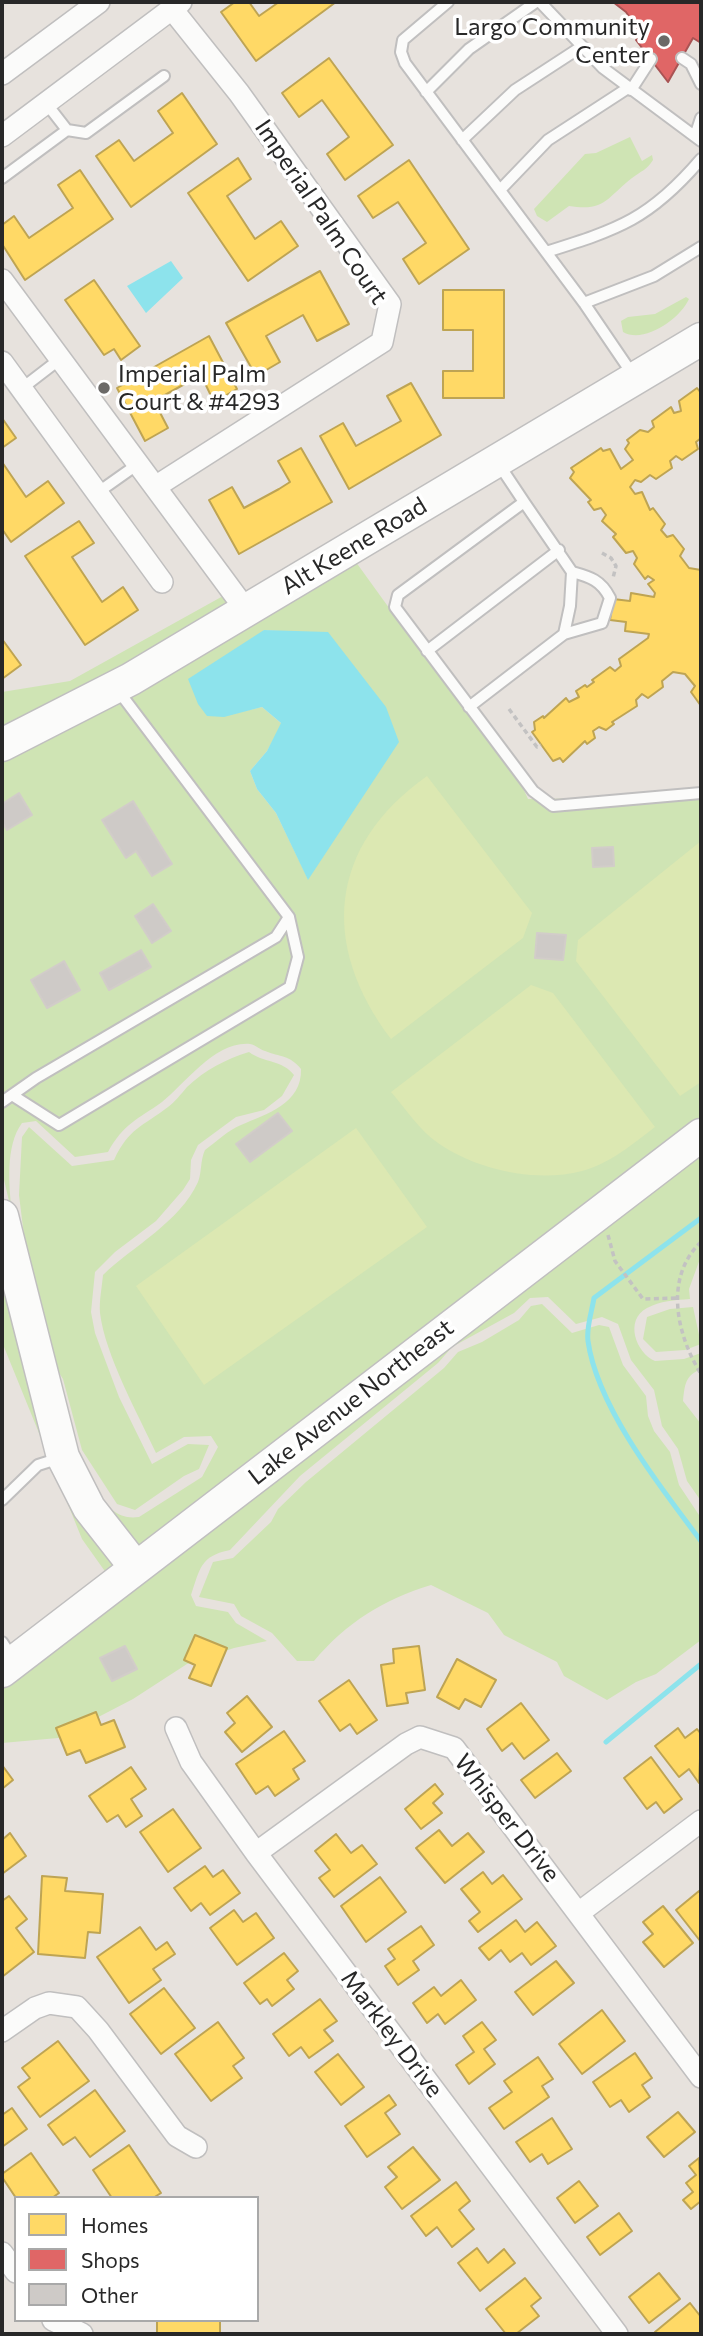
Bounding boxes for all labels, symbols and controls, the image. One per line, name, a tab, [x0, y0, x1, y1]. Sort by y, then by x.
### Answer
place label: Largo Community Center	[454, 13, 650, 69]
marker: Largo Community Center	[656, 33, 672, 49]
street label: Imperial Palm Court	[249, 114, 393, 310]
place label: Imperial Palm Court & #4293	[118, 360, 280, 416]
marker: Imperial Palm Court & #4293	[96, 380, 112, 396]
street label: Alt Keene Road	[276, 491, 432, 601]
street label: Lake Avenue Northeast	[243, 1313, 459, 1491]
street label: Whisper Drive	[448, 1748, 566, 1888]
street label: Markley Drive	[335, 1965, 449, 2103]
legend	[14, 2196, 259, 2322]
text: Homes	[81, 2212, 148, 2237]
text: Shops	[81, 2247, 140, 2272]
text: Other	[81, 2282, 138, 2307]

